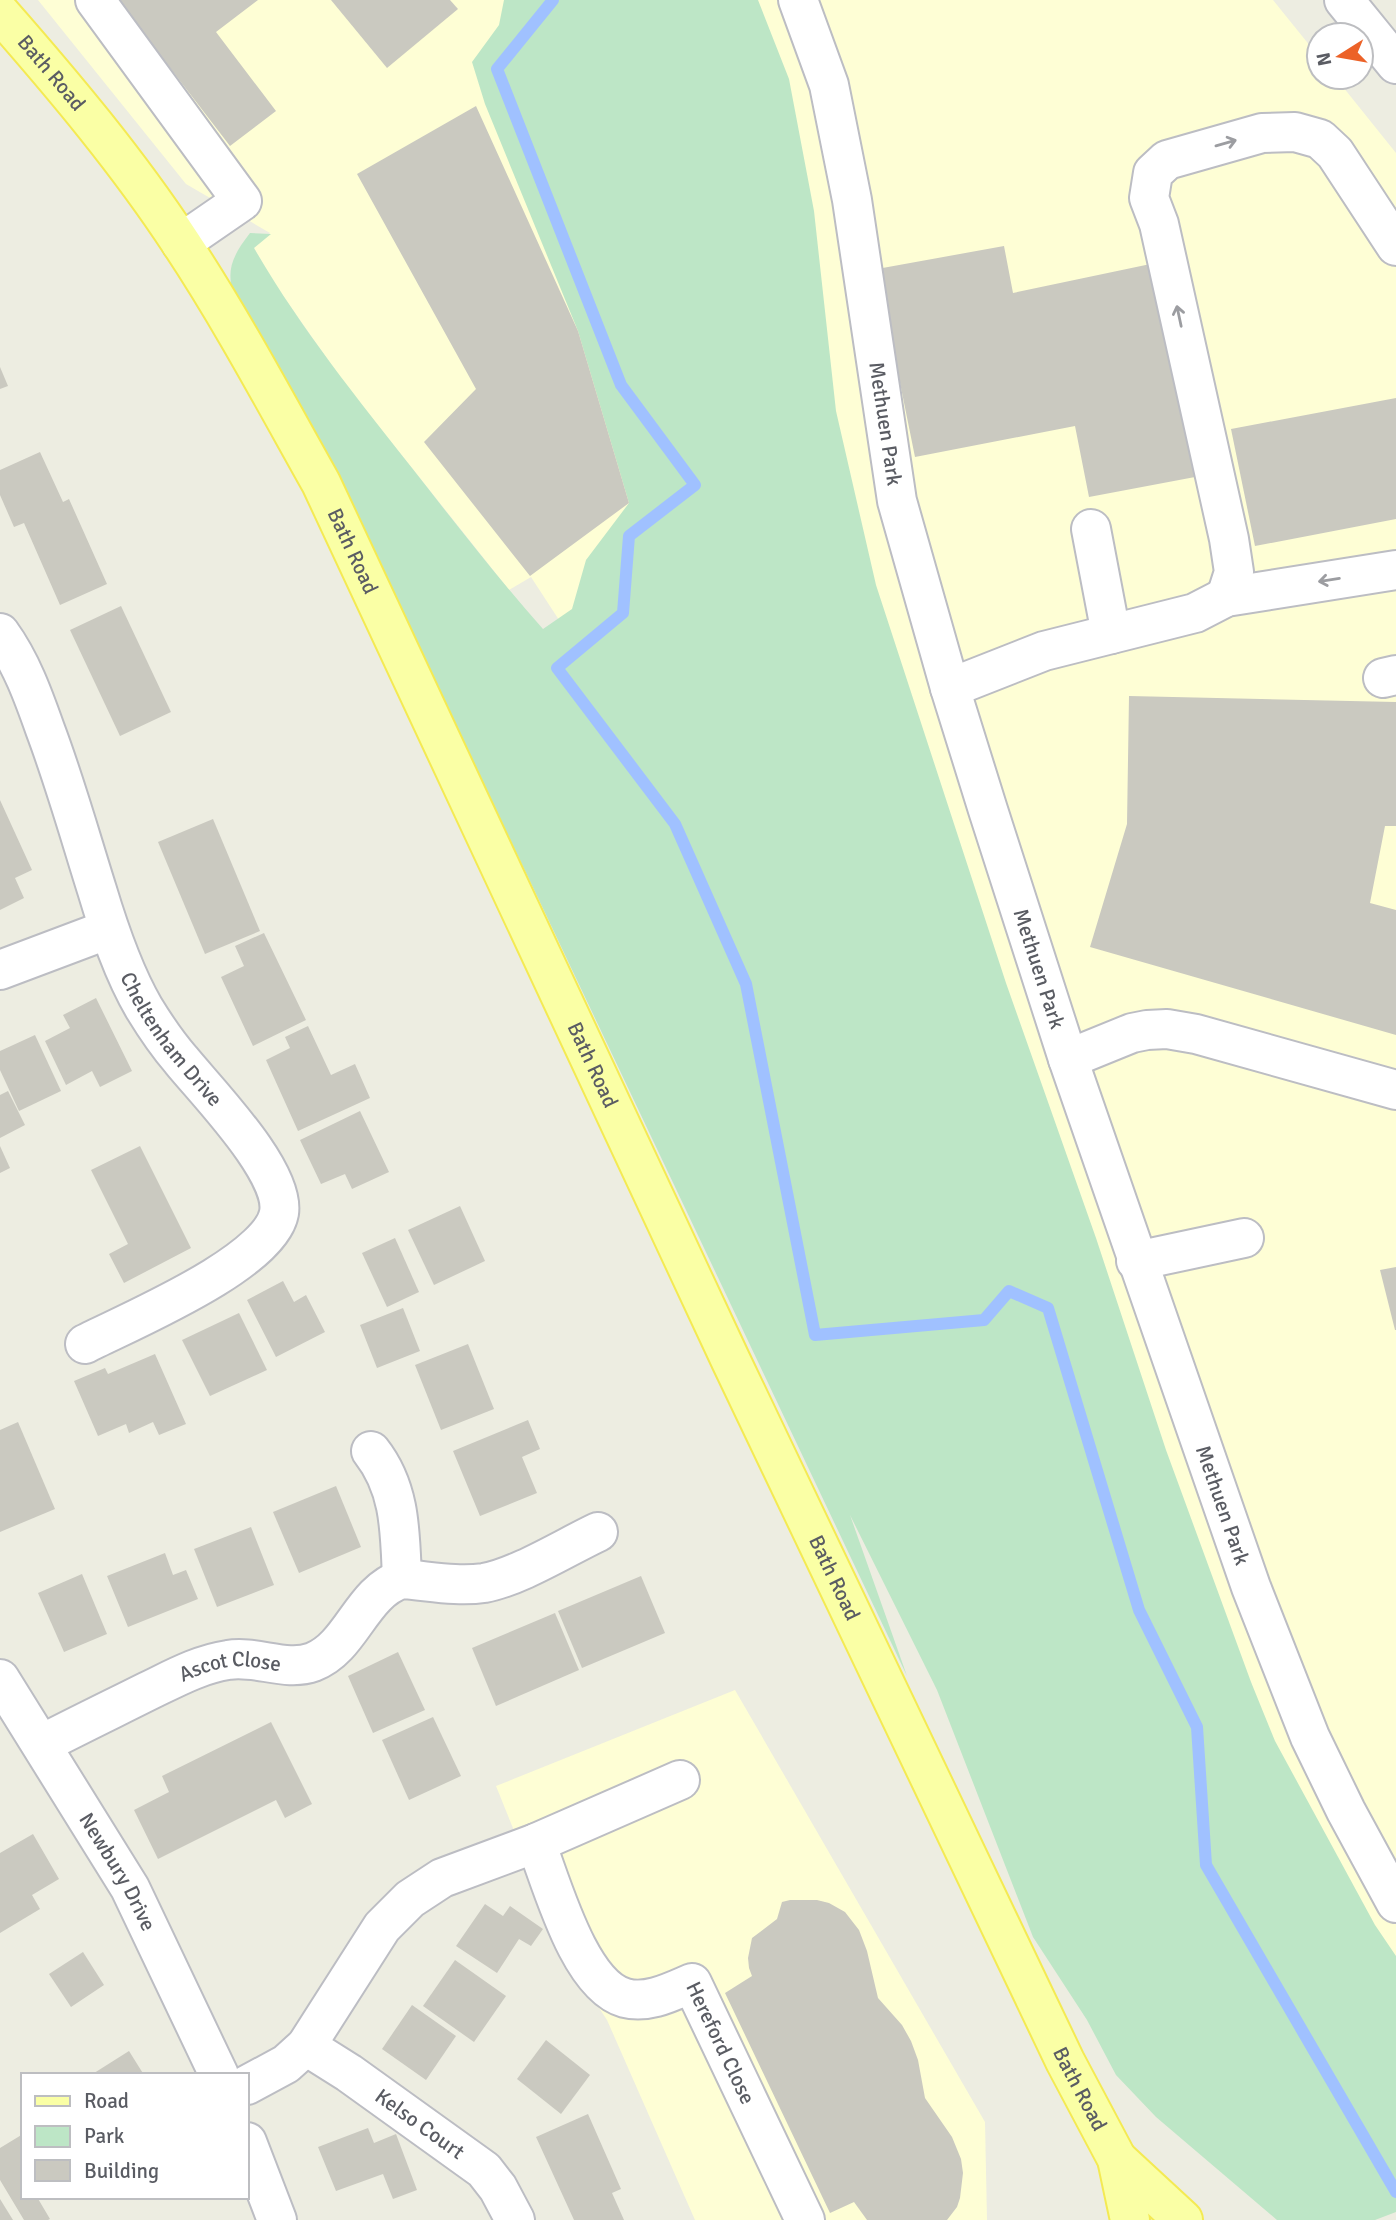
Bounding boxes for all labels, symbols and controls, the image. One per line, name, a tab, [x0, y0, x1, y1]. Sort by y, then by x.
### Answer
north arrow	[1305, 21, 1375, 91]
street label: Bath Road	[12, 29, 91, 116]
text: N	[1311, 50, 1337, 68]
one-way arrow	[1214, 136, 1236, 149]
one-way arrow	[1172, 305, 1186, 328]
street label: Methuen Park	[863, 360, 908, 488]
street label: Bath Road	[322, 504, 384, 598]
one-way arrow	[1318, 574, 1341, 587]
street label: Methuen Park	[1008, 905, 1071, 1033]
street label: Cheltenham Drive	[115, 968, 228, 1112]
street label: Bath Road	[562, 1018, 624, 1112]
street label: Methuen Park	[1190, 1442, 1255, 1569]
street label: Bath Road	[803, 1531, 866, 1625]
street label: Ascot Close	[175, 1646, 283, 1687]
street label: Newbury Drive	[73, 1808, 161, 1935]
street label: Hereford Close	[680, 1977, 761, 2108]
street label: Bath Road	[1047, 2043, 1113, 2135]
legend	[21, 2073, 248, 2199]
street label: Kelso Court	[370, 2083, 470, 2165]
text: Road	[84, 2088, 129, 2114]
text: Park	[84, 2123, 125, 2149]
text: Building	[84, 2158, 159, 2184]

